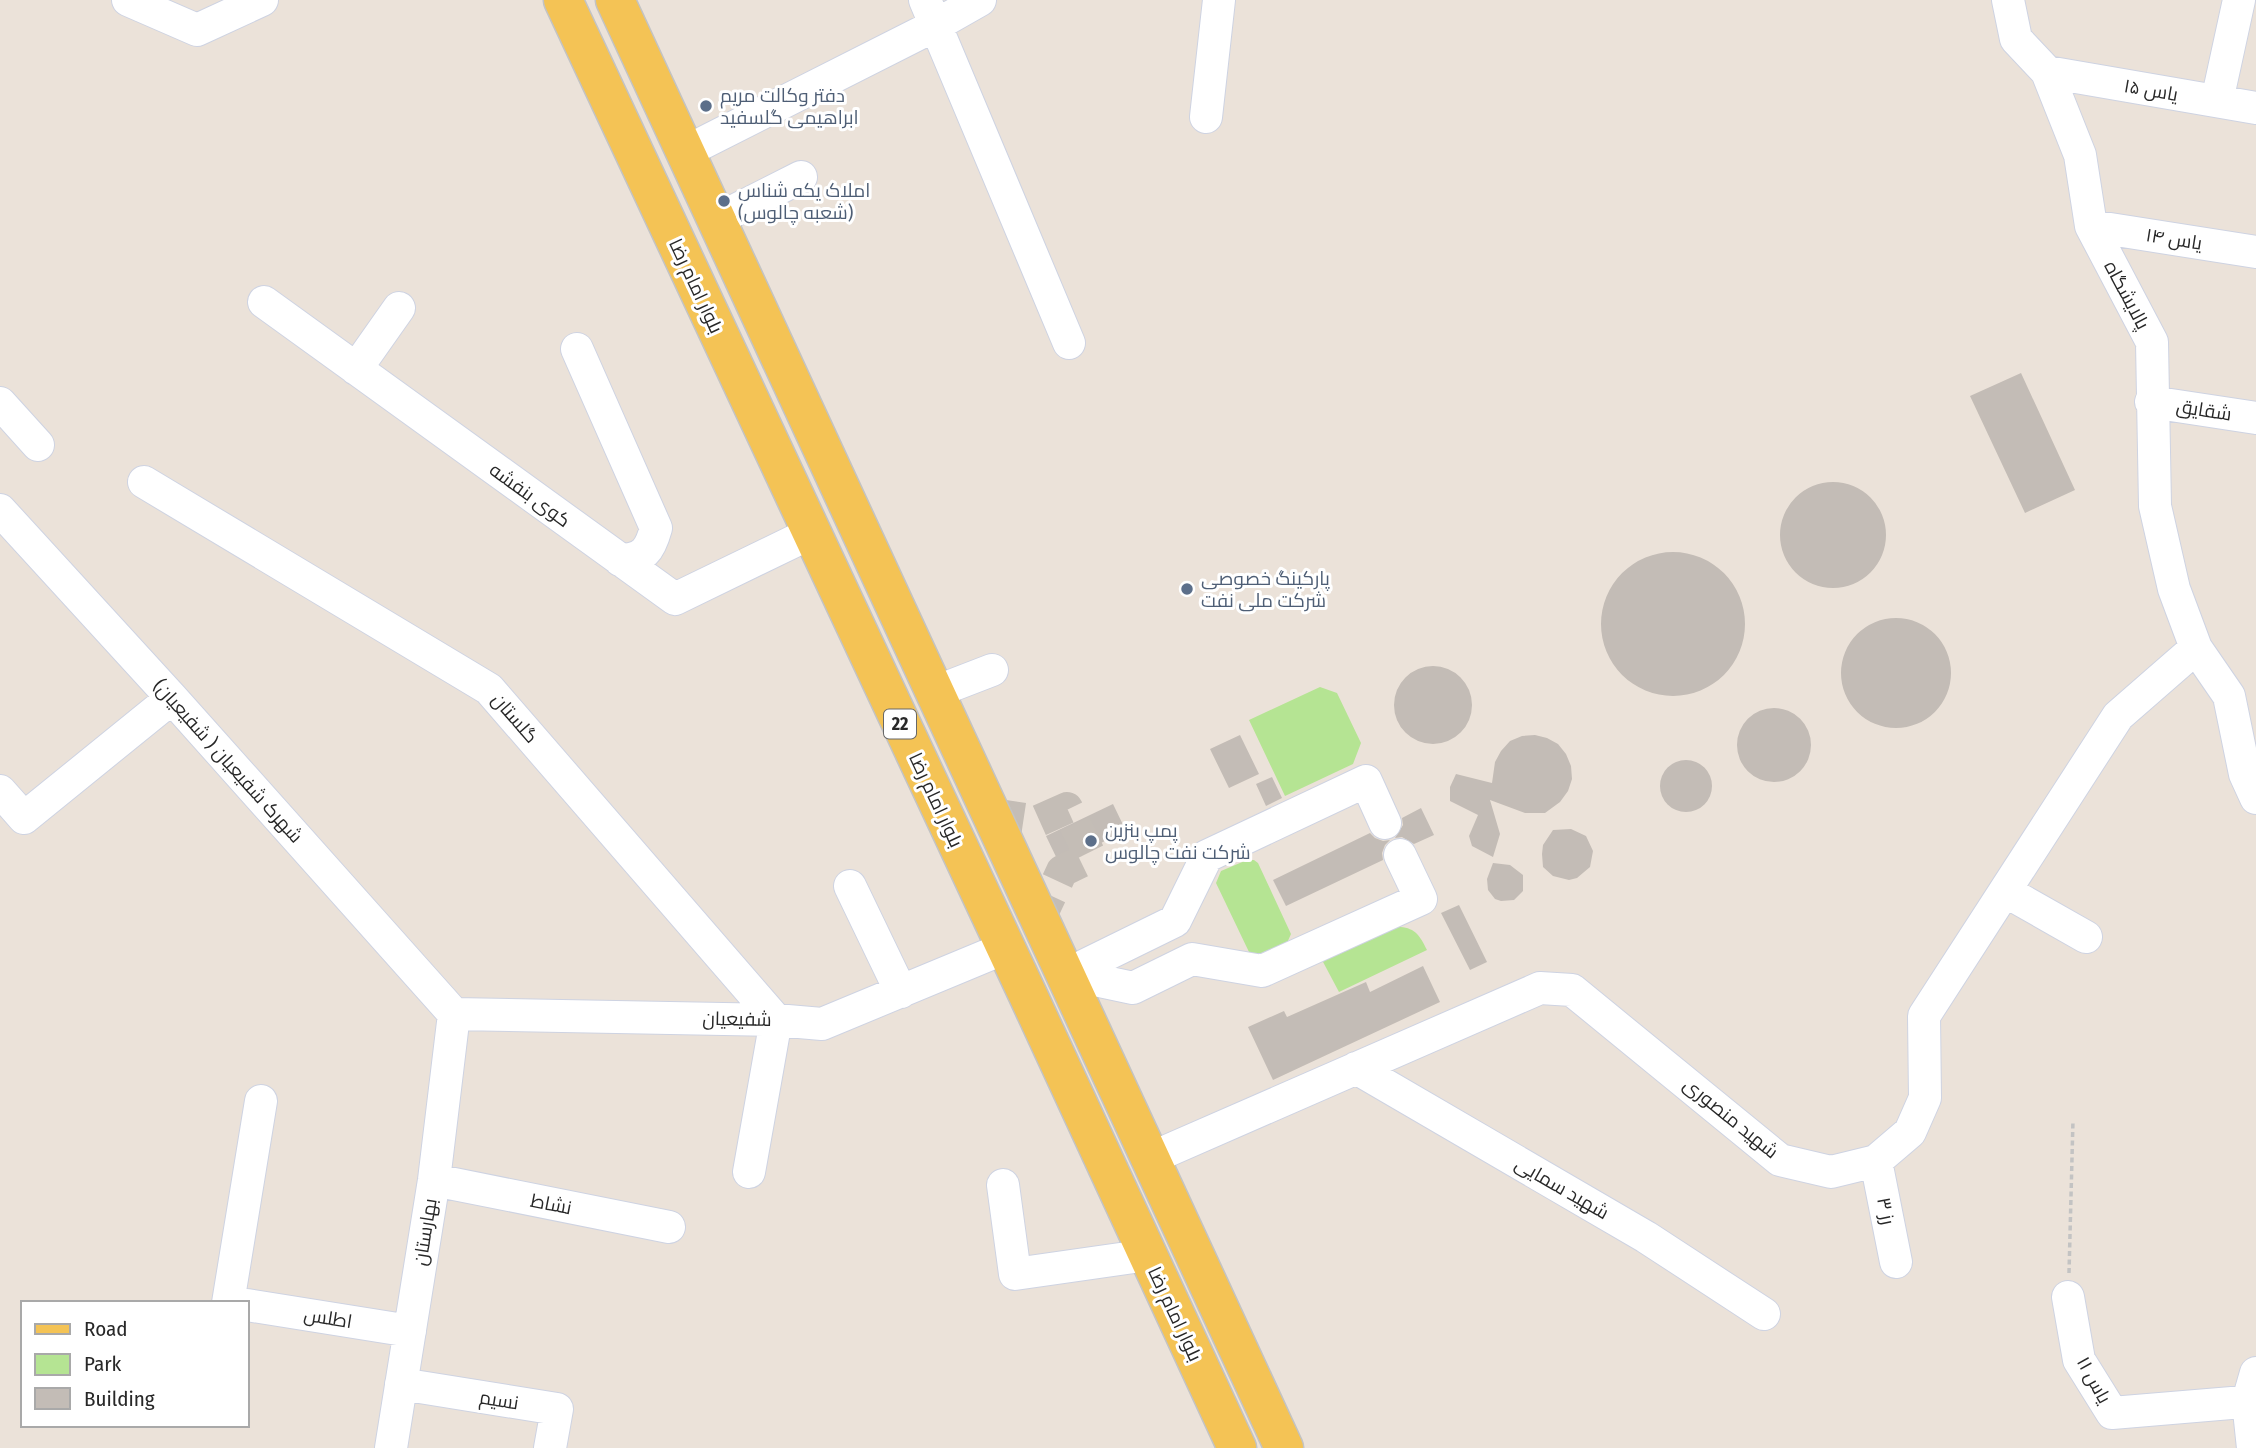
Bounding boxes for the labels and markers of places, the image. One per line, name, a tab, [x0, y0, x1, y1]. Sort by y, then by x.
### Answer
place label: دفتر وکالت مریم ابراهیمی گلسفید	[720, 84, 859, 129]
marker: دفتر وکالت مریم ابراهیمی گلسفید	[698, 98, 714, 114]
place label: املاک یکه شناس (شعبه چالوس)	[738, 179, 870, 225]
marker: املاک یکه شناس (شعبه چالوس)	[716, 193, 732, 209]
place label: پارکینگ خصوصی شرکت ملی نفت	[1201, 567, 1330, 612]
marker: پارکینگ خصوصی شرکت ملی نفت	[1179, 581, 1195, 597]
place label: پمپ بنزین شرکت نفت چالوس	[1105, 819, 1251, 865]
marker: پمپ بنزین شرکت نفت چالوس	[1083, 833, 1099, 849]

